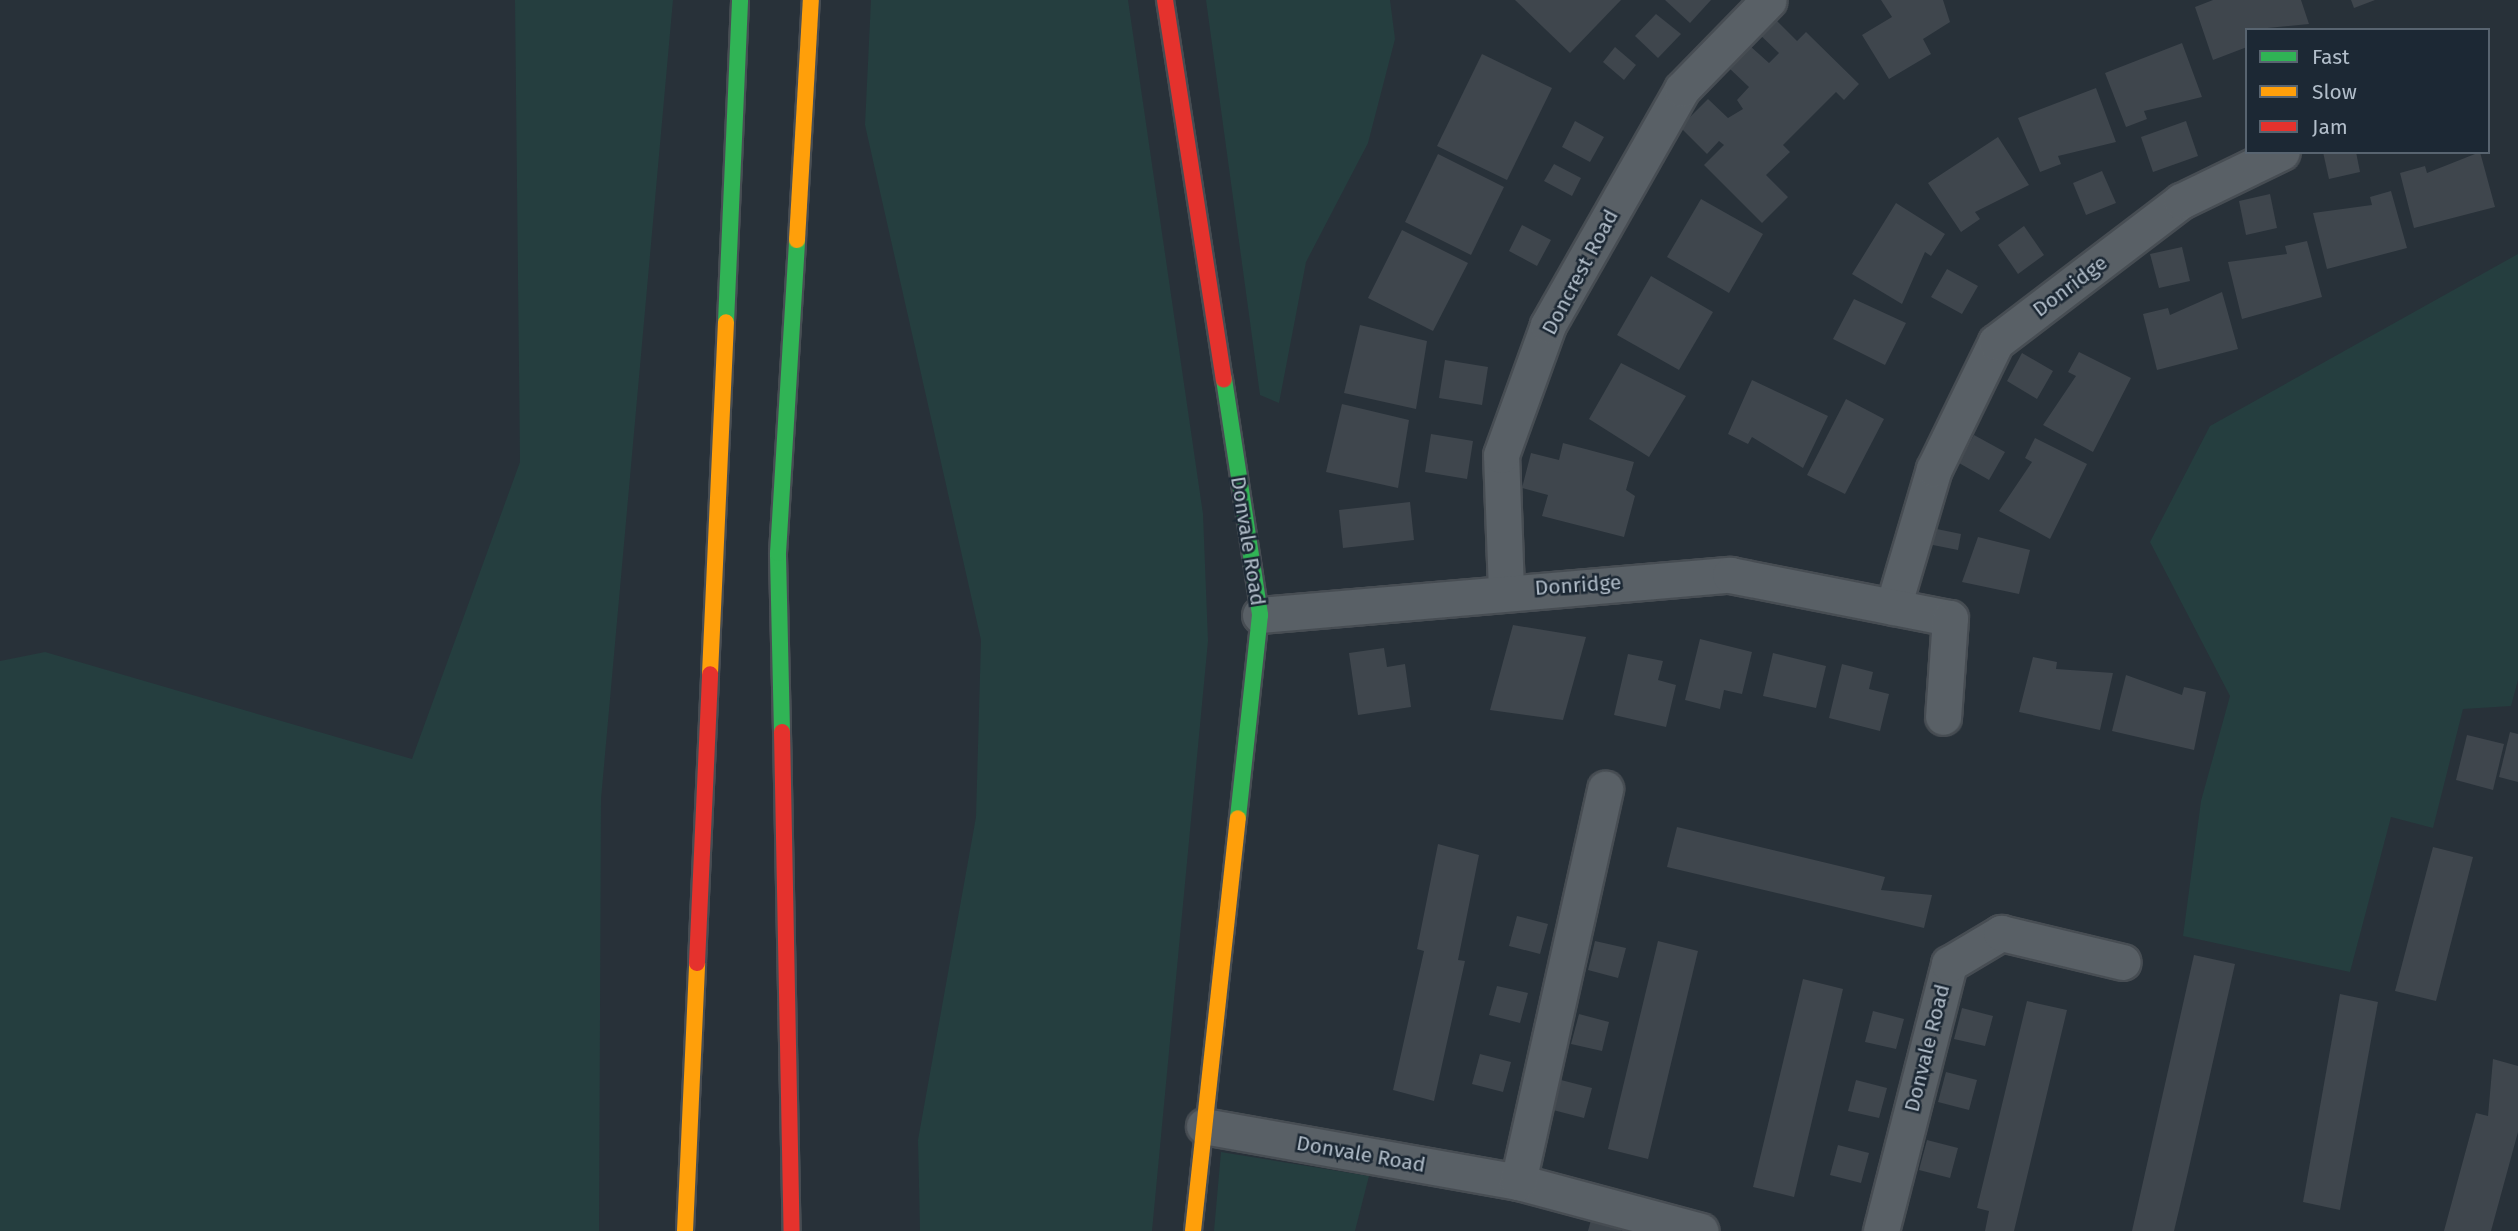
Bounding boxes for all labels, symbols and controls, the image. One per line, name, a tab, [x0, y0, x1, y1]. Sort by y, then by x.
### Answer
legend	[2245, 28, 2490, 154]
text: Fast	[2312, 44, 2350, 70]
text: Slow	[2312, 79, 2357, 105]
text: Jam	[2312, 114, 2348, 140]
street label: Doncrest Road	[1536, 205, 1624, 339]
street label: Donridge	[2028, 250, 2112, 322]
street label: Donvale Road	[1225, 475, 1271, 607]
street label: Donridge	[1534, 569, 1622, 601]
street label: Donvale Road	[1899, 982, 1955, 1114]
street label: Donvale Road	[1294, 1130, 1428, 1178]

